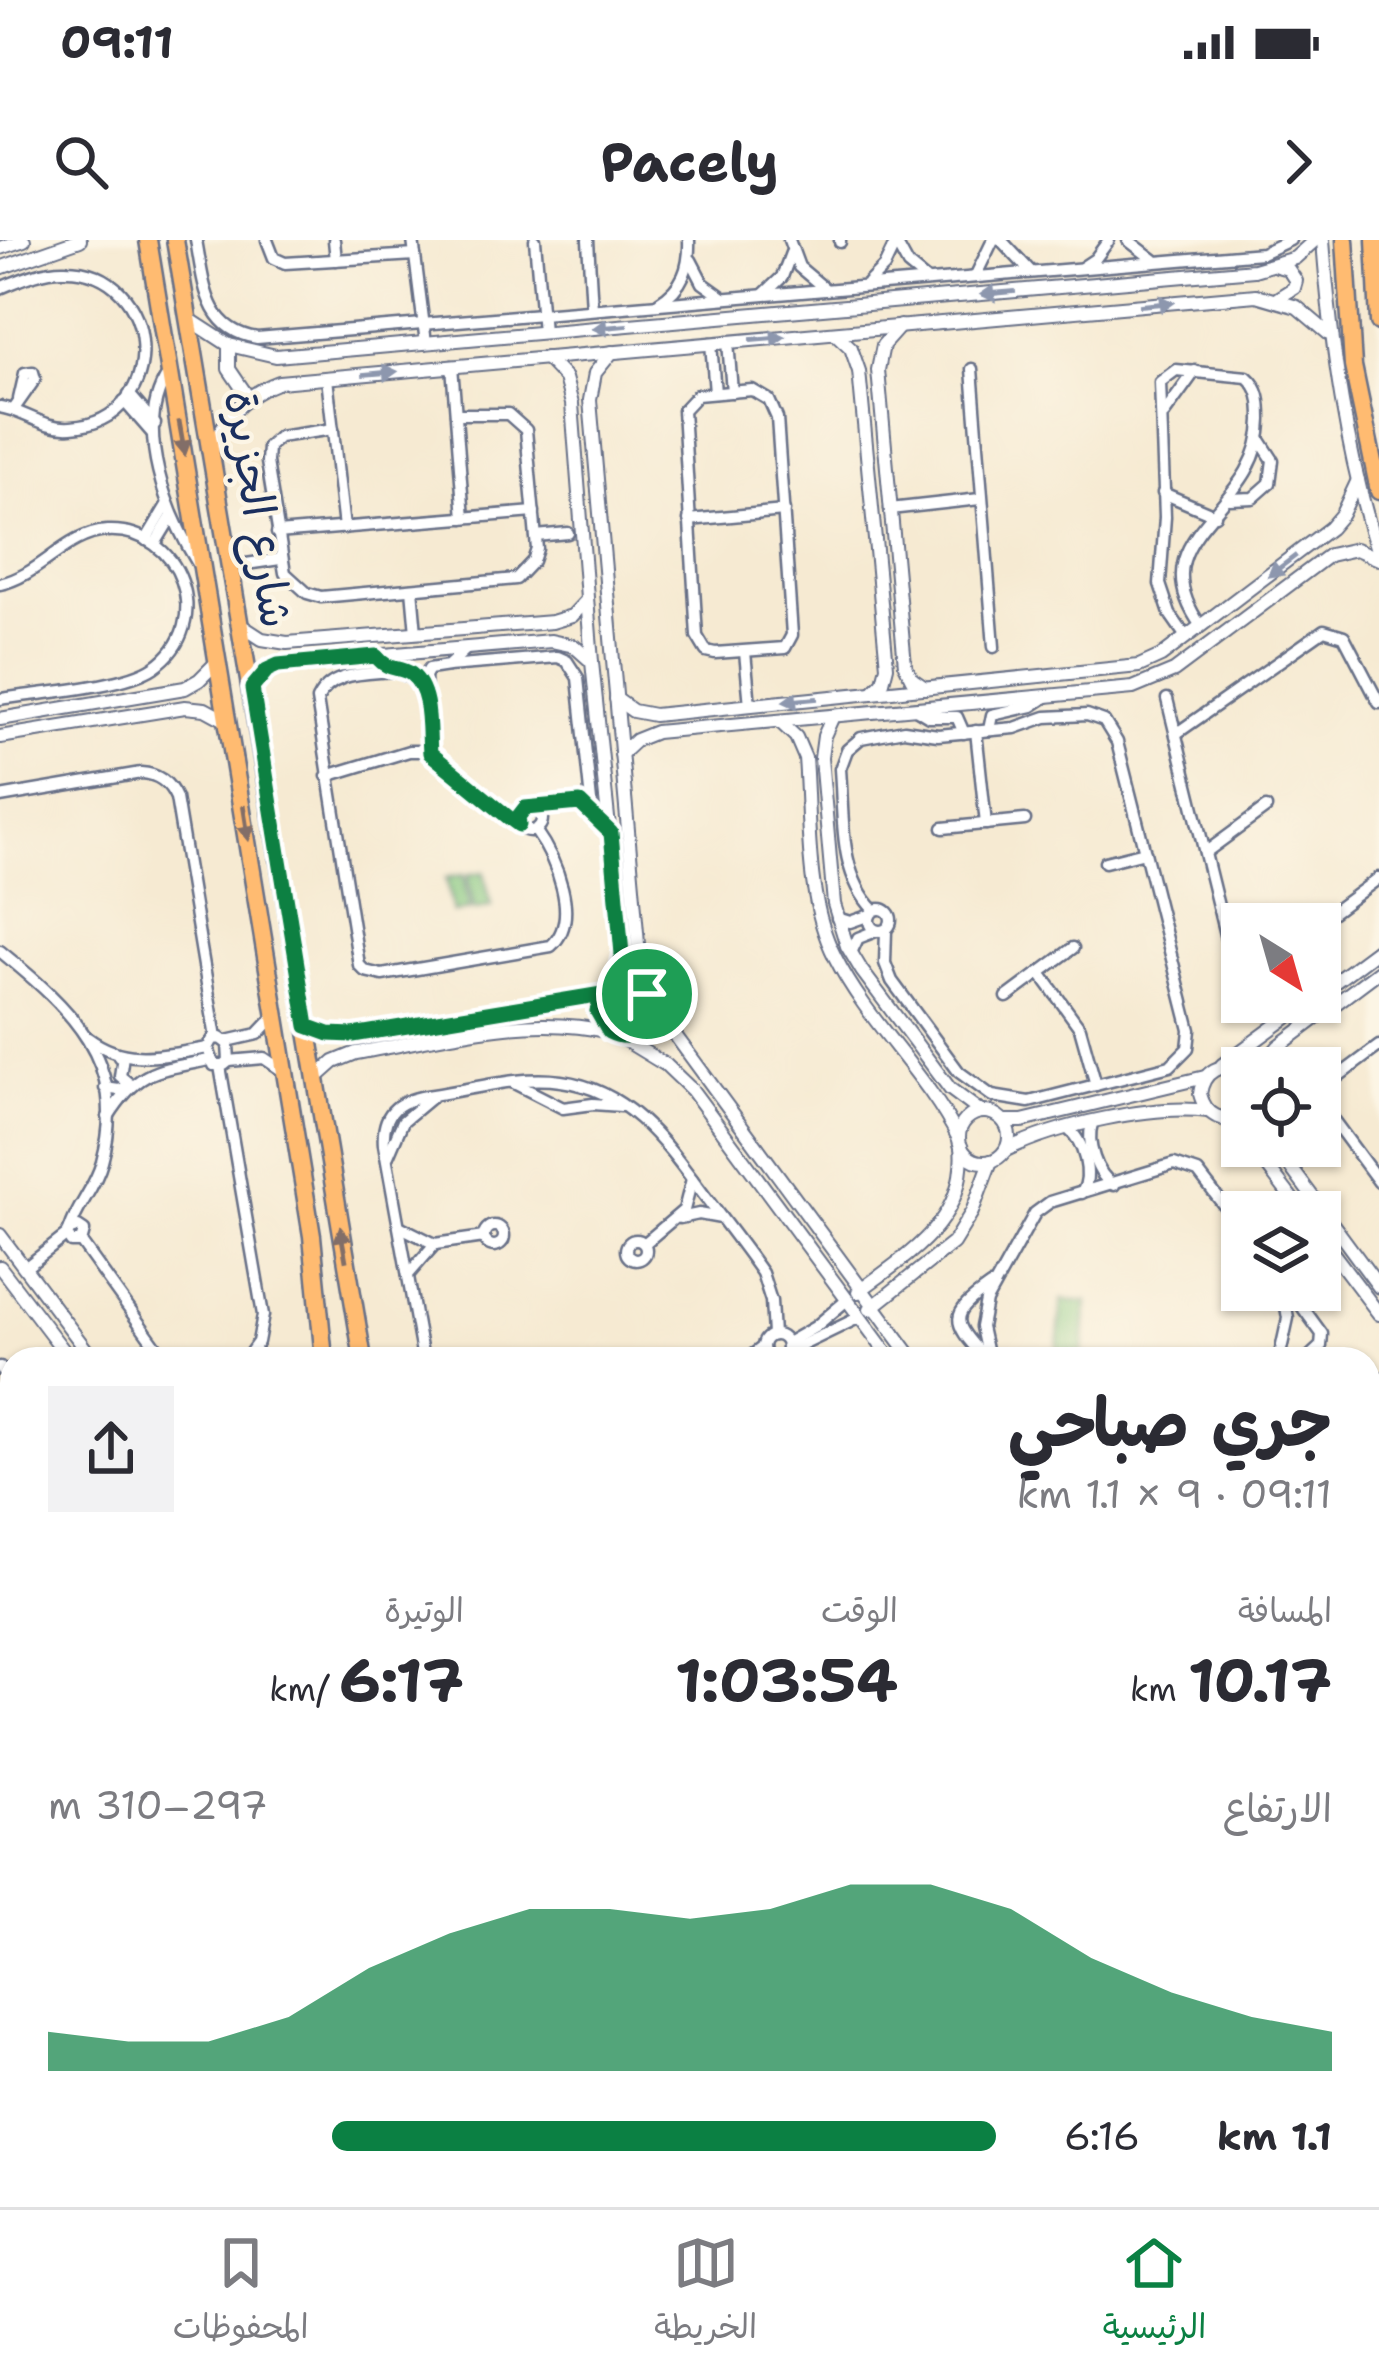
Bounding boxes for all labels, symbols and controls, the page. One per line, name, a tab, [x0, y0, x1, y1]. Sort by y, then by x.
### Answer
text: 09:11	[60, 12, 174, 72]
text: Pacely	[600, 126, 779, 198]
icon: search	[48, 129, 114, 195]
icon: forward	[1265, 129, 1331, 195]
one-way arrow	[979, 284, 1017, 303]
one-way arrow	[1139, 294, 1176, 313]
one-way arrow	[591, 317, 628, 336]
one-way arrow	[750, 328, 788, 347]
one-way arrow	[362, 363, 399, 382]
street label: شارع الجزيرة	[209, 386, 307, 632]
one-way arrow	[172, 420, 191, 457]
one-way arrow	[1266, 553, 1298, 577]
one-way arrow	[781, 691, 818, 710]
one-way arrow	[237, 805, 256, 842]
north arrow	[1221, 903, 1341, 1023]
map controls	[1221, 903, 1341, 1311]
pin	[596, 943, 698, 1045]
icon: arrive	[614, 961, 680, 1027]
button: locate	[1221, 1047, 1341, 1167]
button: layers	[1221, 1191, 1341, 1311]
one-way arrow	[333, 1224, 352, 1262]
text: جري صباحي	[1008, 1379, 1332, 1467]
button: share	[48, 1386, 174, 1512]
text: 09:11 · 9 × 1.1 km	[1017, 1468, 1332, 1520]
text: الوتيرة	[384, 1588, 464, 1633]
text: الوقت	[821, 1588, 898, 1633]
text: المسافة	[1238, 1588, 1332, 1633]
text: 6:17	[339, 1640, 464, 1720]
text: 1:03:54	[675, 1640, 898, 1720]
text: 10.17	[1188, 1640, 1332, 1720]
text: /km	[269, 1667, 339, 1712]
text: km	[1130, 1667, 1188, 1712]
text: 297–310 m	[48, 1779, 268, 1831]
text: الارتفاع	[1223, 1782, 1332, 1834]
text: 6:16	[1064, 2110, 1140, 2162]
text: 1.1 km	[1217, 2110, 1332, 2162]
tab: المحفوظات	[173, 2230, 309, 2356]
tab: الخريطة	[654, 2230, 757, 2356]
tab: الرئيسية	[1103, 2230, 1206, 2356]

